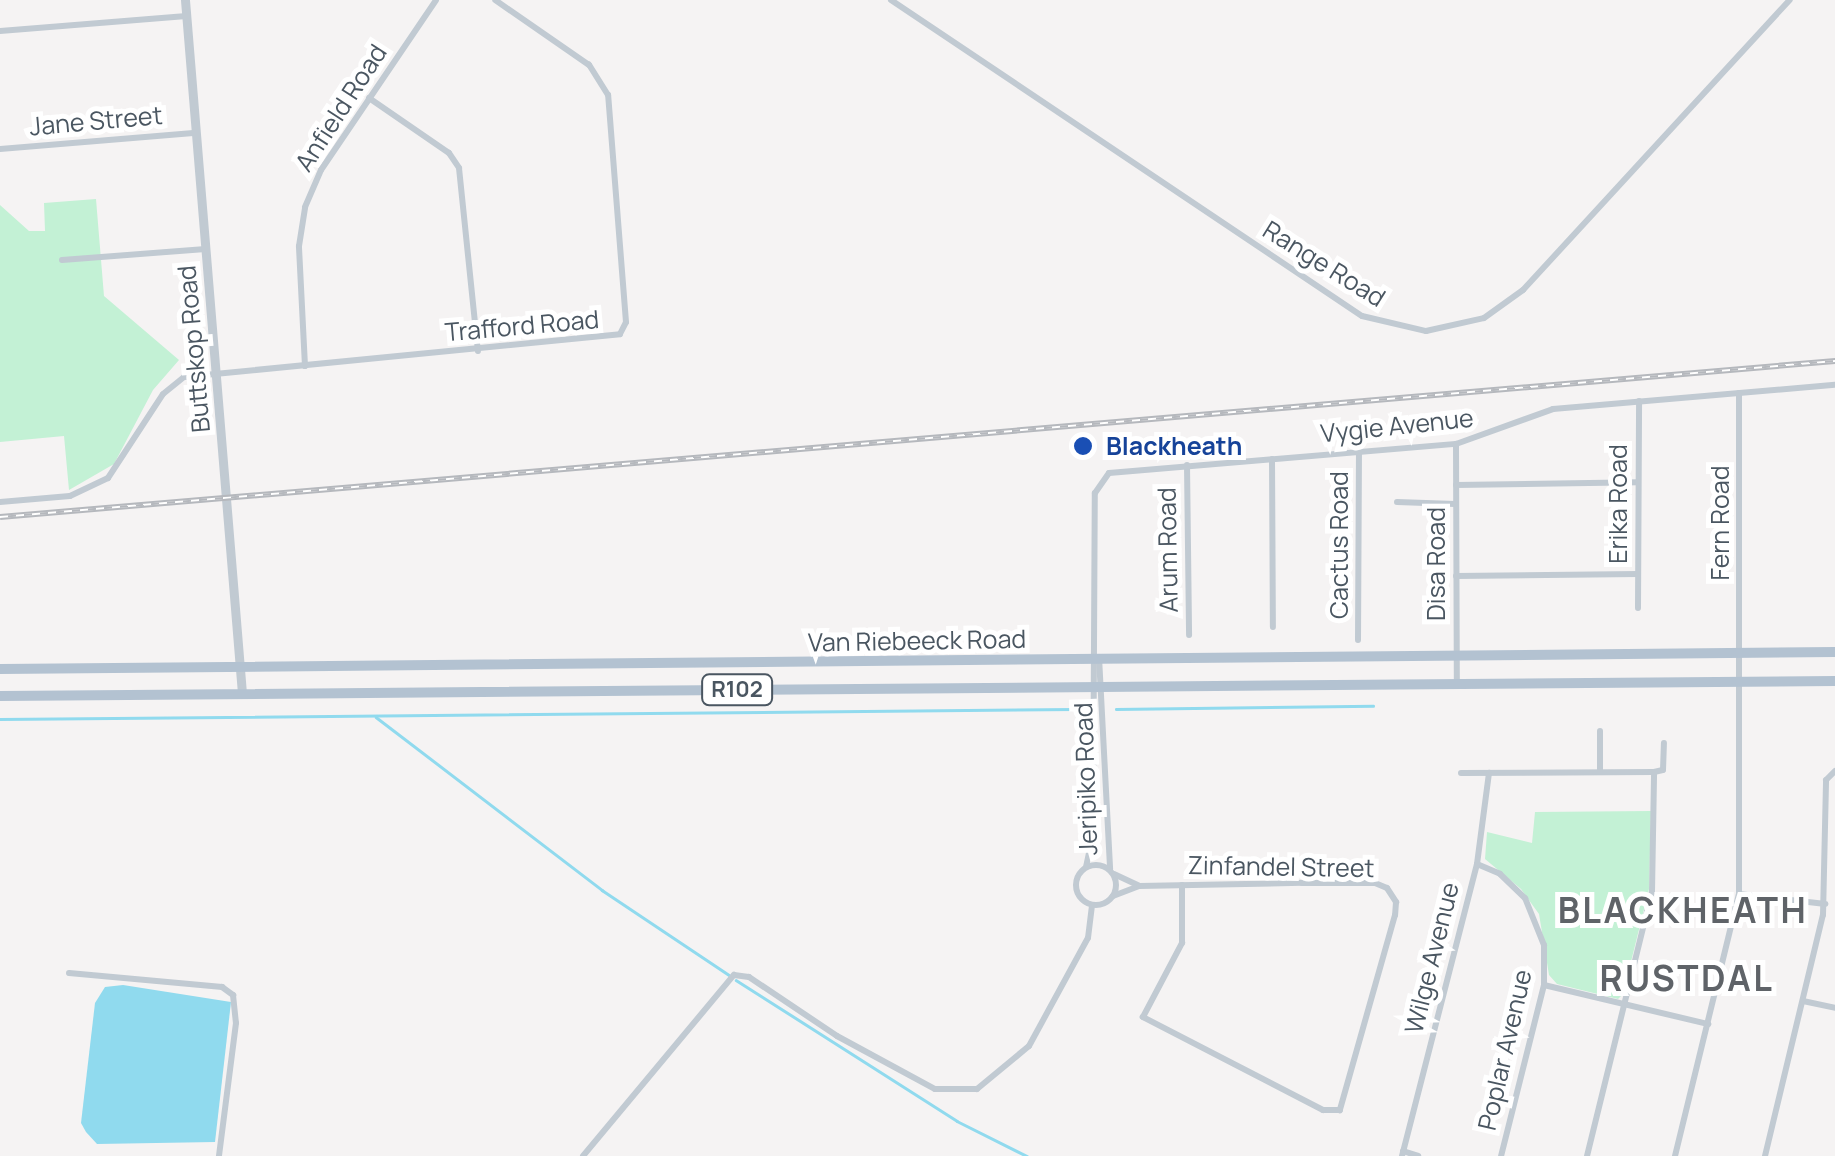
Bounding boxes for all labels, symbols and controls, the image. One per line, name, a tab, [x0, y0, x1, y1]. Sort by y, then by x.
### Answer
street label: Anfield Road	[289, 39, 393, 177]
street label: Jane Street	[28, 100, 164, 142]
street label: Range Road	[1257, 215, 1391, 313]
street label: Buttskop Road	[172, 264, 216, 434]
street label: Trafford Road	[444, 304, 600, 348]
street label: Vygie Avenue	[1319, 403, 1475, 449]
place label: Blackheath	[1106, 431, 1242, 461]
marker: Blackheath	[1070, 433, 1096, 459]
street label: Erika Road	[1603, 444, 1633, 564]
street label: Fern Road	[1705, 466, 1735, 580]
street label: Cactus Road	[1324, 471, 1354, 619]
street label: Arum Road	[1152, 487, 1184, 613]
street label: Disa Road	[1421, 507, 1451, 621]
street label: Van Riebeeck Road	[808, 624, 1026, 658]
road number: R102	[700, 673, 774, 707]
street label: Jeripiko Road	[1068, 702, 1104, 856]
street label: Zinfandel Street	[1187, 850, 1375, 884]
street label: Wilge Avenue	[1399, 879, 1465, 1037]
district label: BLACKHEATH	[1558, 889, 1808, 931]
district label: RUSTDAL	[1600, 957, 1774, 999]
street label: Poplar Avenue	[1472, 967, 1538, 1133]

